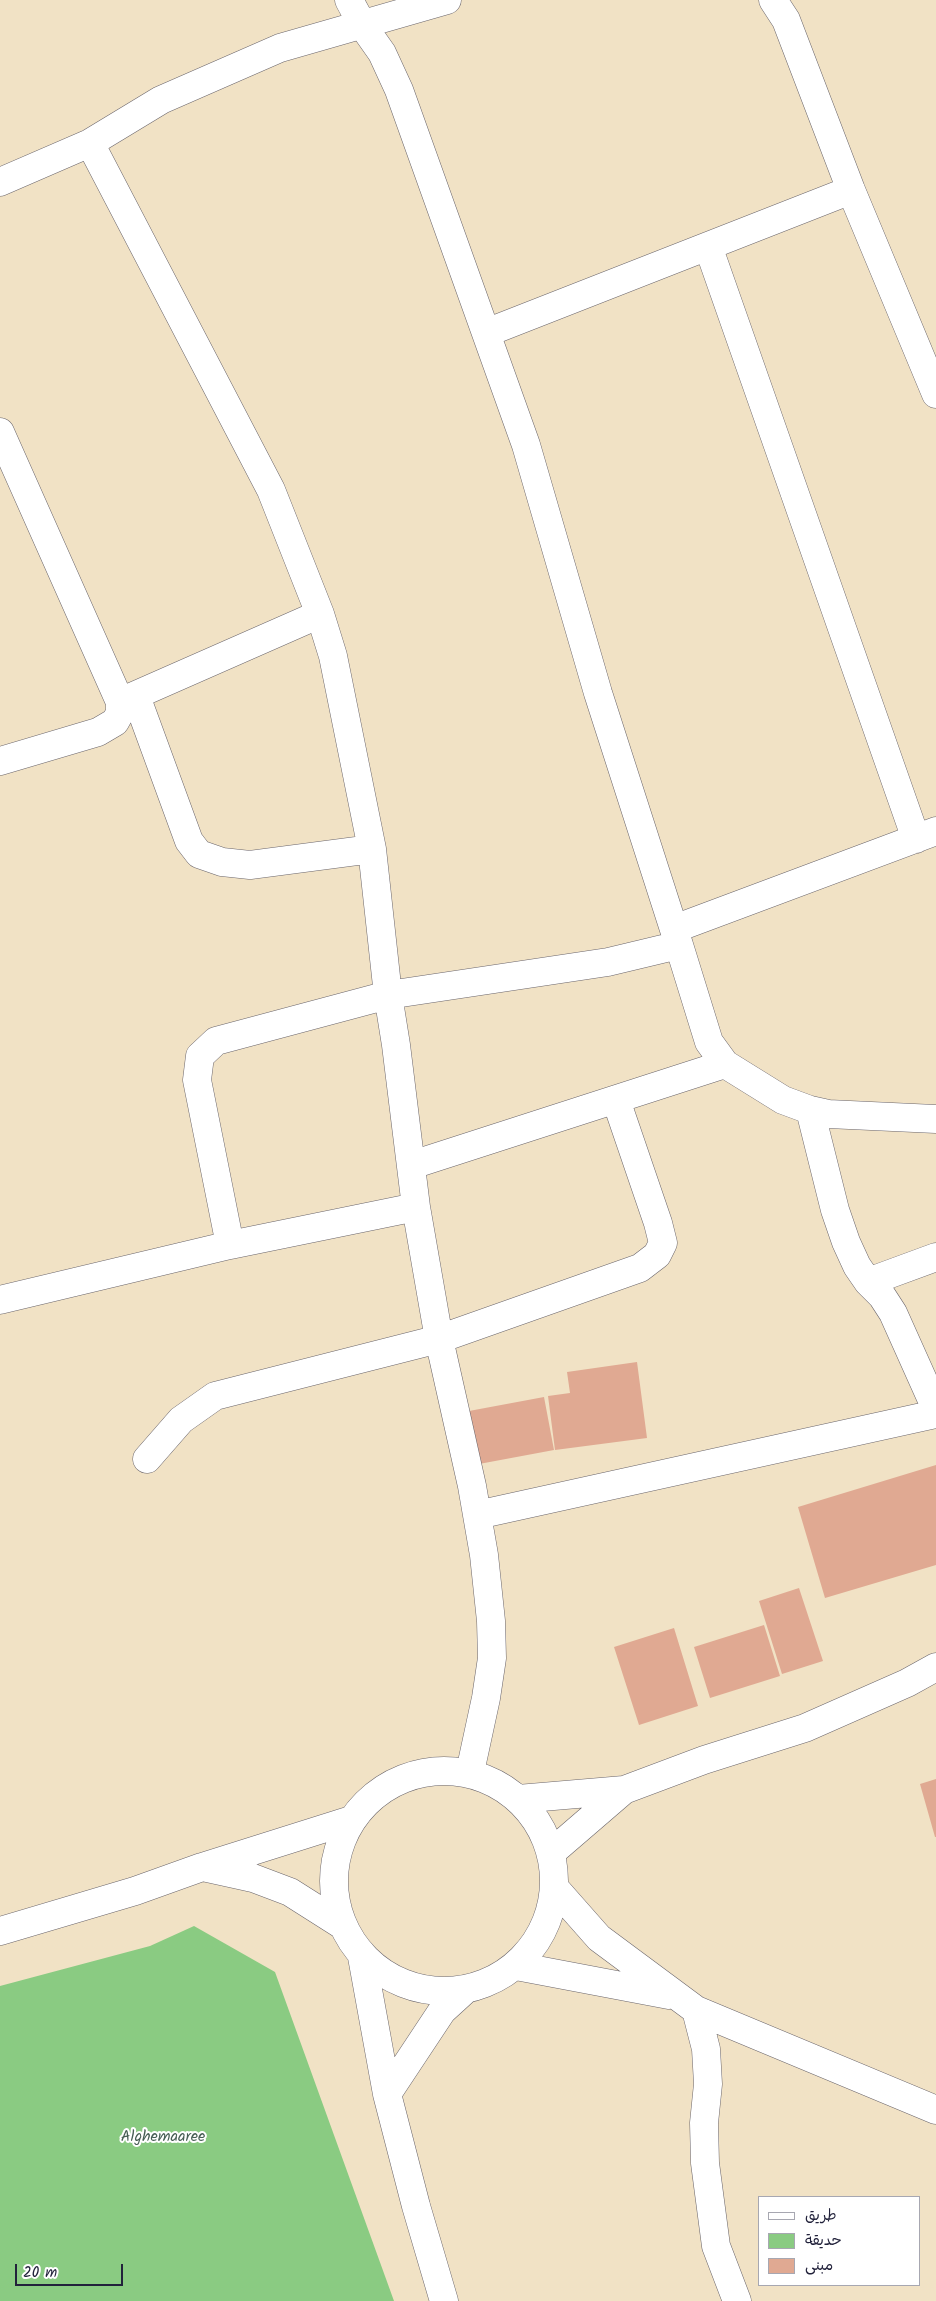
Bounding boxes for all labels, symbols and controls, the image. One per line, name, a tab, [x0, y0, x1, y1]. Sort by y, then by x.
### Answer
park label: Alghemaaree	[121, 2128, 205, 2148]
legend	[758, 2196, 921, 2286]
text: طريق	[805, 2204, 837, 2228]
text: حديقة	[805, 2229, 842, 2253]
scale bar	[18, 2254, 125, 2286]
text: مبنى	[805, 2254, 833, 2278]
text: 20 m	[23, 2261, 57, 2285]

